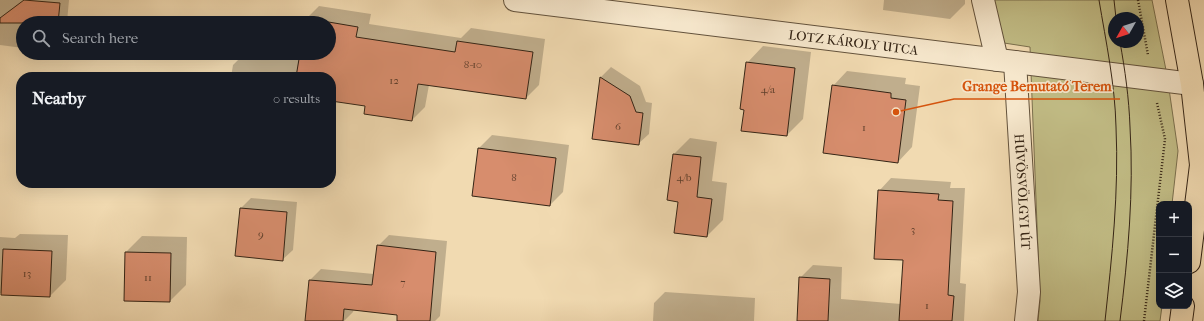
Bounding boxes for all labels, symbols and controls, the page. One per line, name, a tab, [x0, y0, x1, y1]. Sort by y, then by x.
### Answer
north arrow	[1108, 12, 1144, 48]
search box	[16, 16, 336, 60]
icon: search	[30, 27, 52, 49]
street label: LOTZ KÁROLY UTCA	[788, 27, 920, 58]
text: Search here	[62, 29, 138, 47]
house number: 8-10	[464, 58, 482, 71]
callout: Grange Bemutató Terem	[954, 73, 1120, 99]
house number: 12	[389, 74, 399, 87]
text: Grange Bemutató Terem	[962, 78, 1112, 95]
house number: 4/a	[761, 83, 776, 96]
text: Nearby	[32, 88, 86, 108]
text: 0 results	[273, 91, 320, 106]
house number: 6	[615, 120, 621, 133]
house number: 1	[862, 121, 866, 134]
street label: HŰVÖSVÖLGYI ÚT	[1012, 133, 1034, 251]
house number: 8	[511, 171, 517, 184]
house number: 4/b	[677, 171, 692, 184]
map controls	[1156, 201, 1192, 309]
button: +	[1156, 201, 1192, 237]
house number: 3	[911, 223, 915, 236]
house number: 9	[258, 228, 264, 241]
button: −	[1156, 237, 1192, 273]
house number: 13	[23, 267, 31, 280]
house number: 11	[144, 271, 152, 284]
button: layers	[1156, 273, 1192, 309]
house number: 7	[400, 276, 406, 289]
house number: 1	[925, 299, 929, 312]

